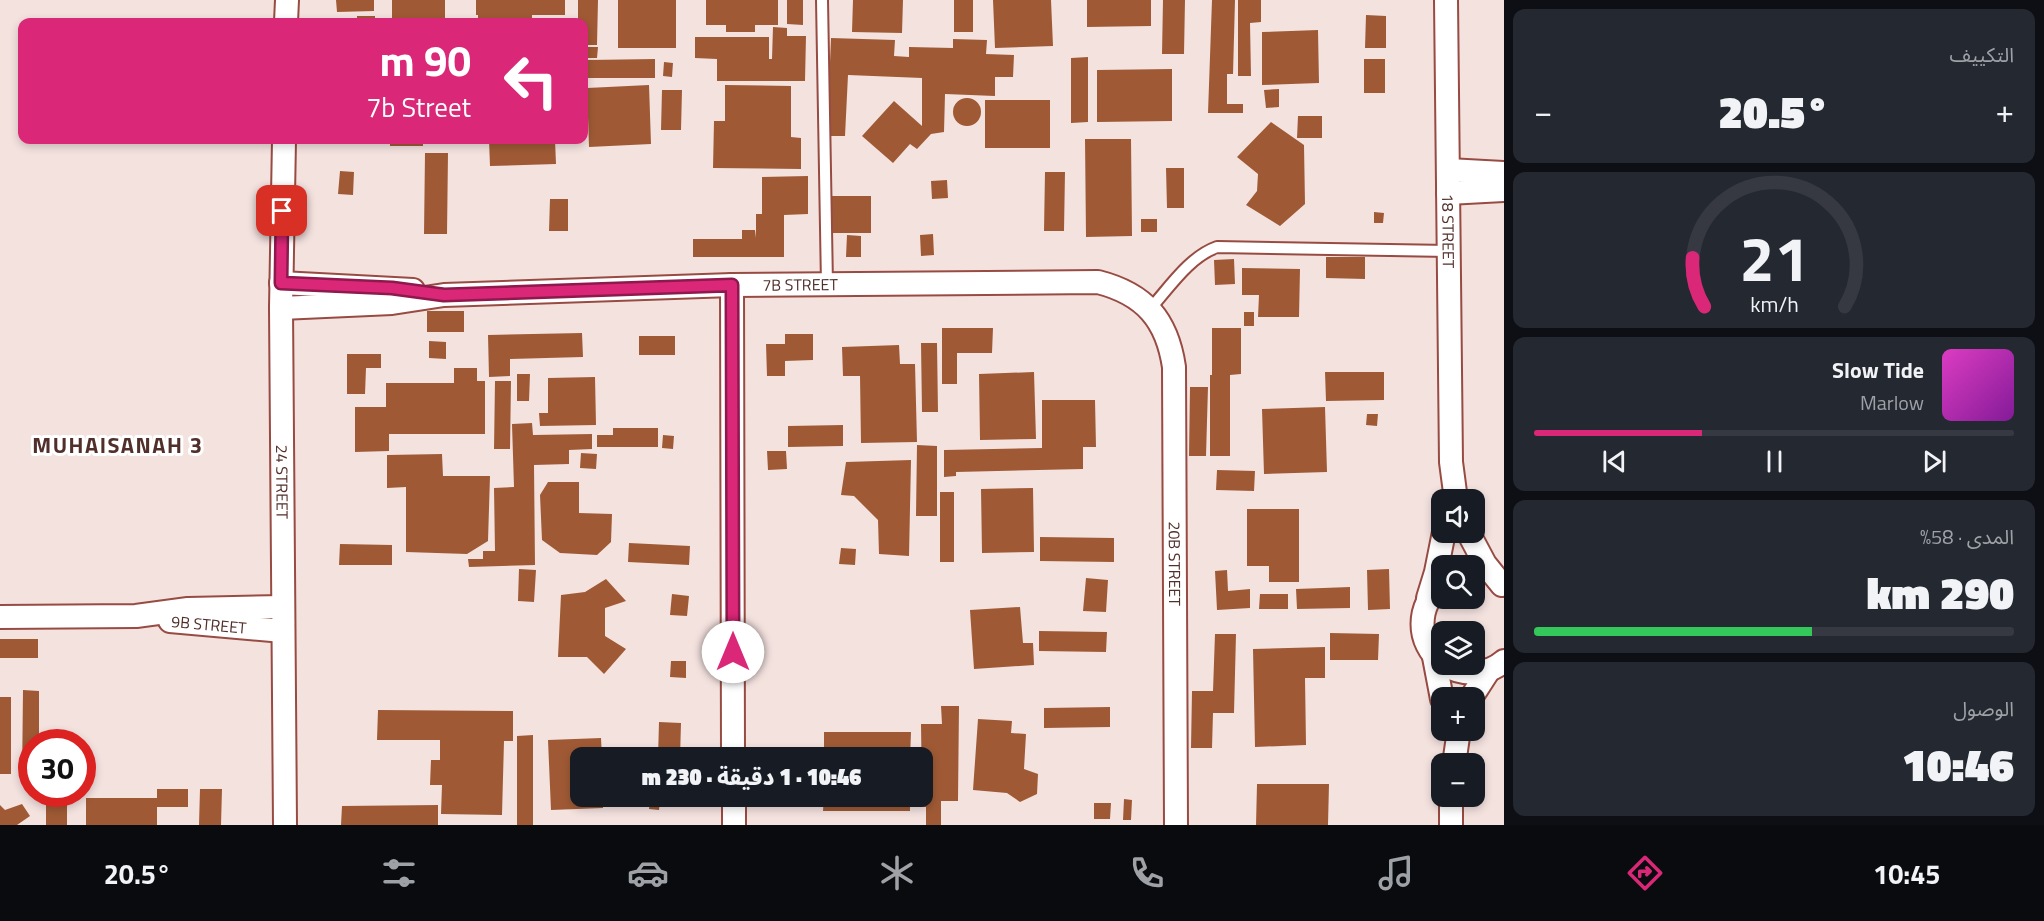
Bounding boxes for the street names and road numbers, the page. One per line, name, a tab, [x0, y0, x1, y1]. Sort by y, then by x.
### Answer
street label: 18 STREET	[1436, 194, 1461, 269]
street label: 7B STREET	[762, 272, 839, 297]
street label: 24 STREET	[270, 445, 295, 520]
street label: 20B STREET	[1163, 521, 1187, 606]
street label: 9B STREET	[170, 609, 248, 640]

